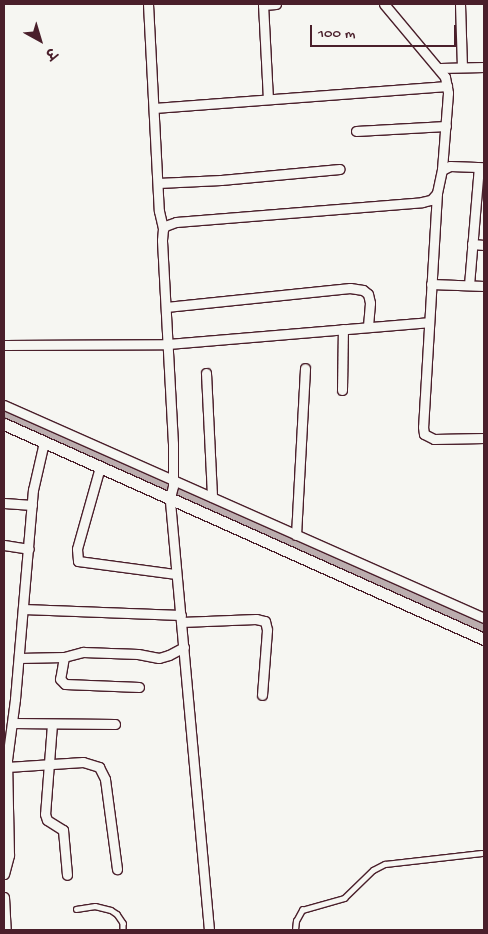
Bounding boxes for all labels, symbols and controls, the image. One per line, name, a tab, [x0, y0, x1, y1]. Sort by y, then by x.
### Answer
north arrow	[15, 15, 65, 65]
scale bar	[313, 15, 459, 47]
text: 100 m	[318, 25, 355, 43]
text: उ	[41, 42, 59, 62]

